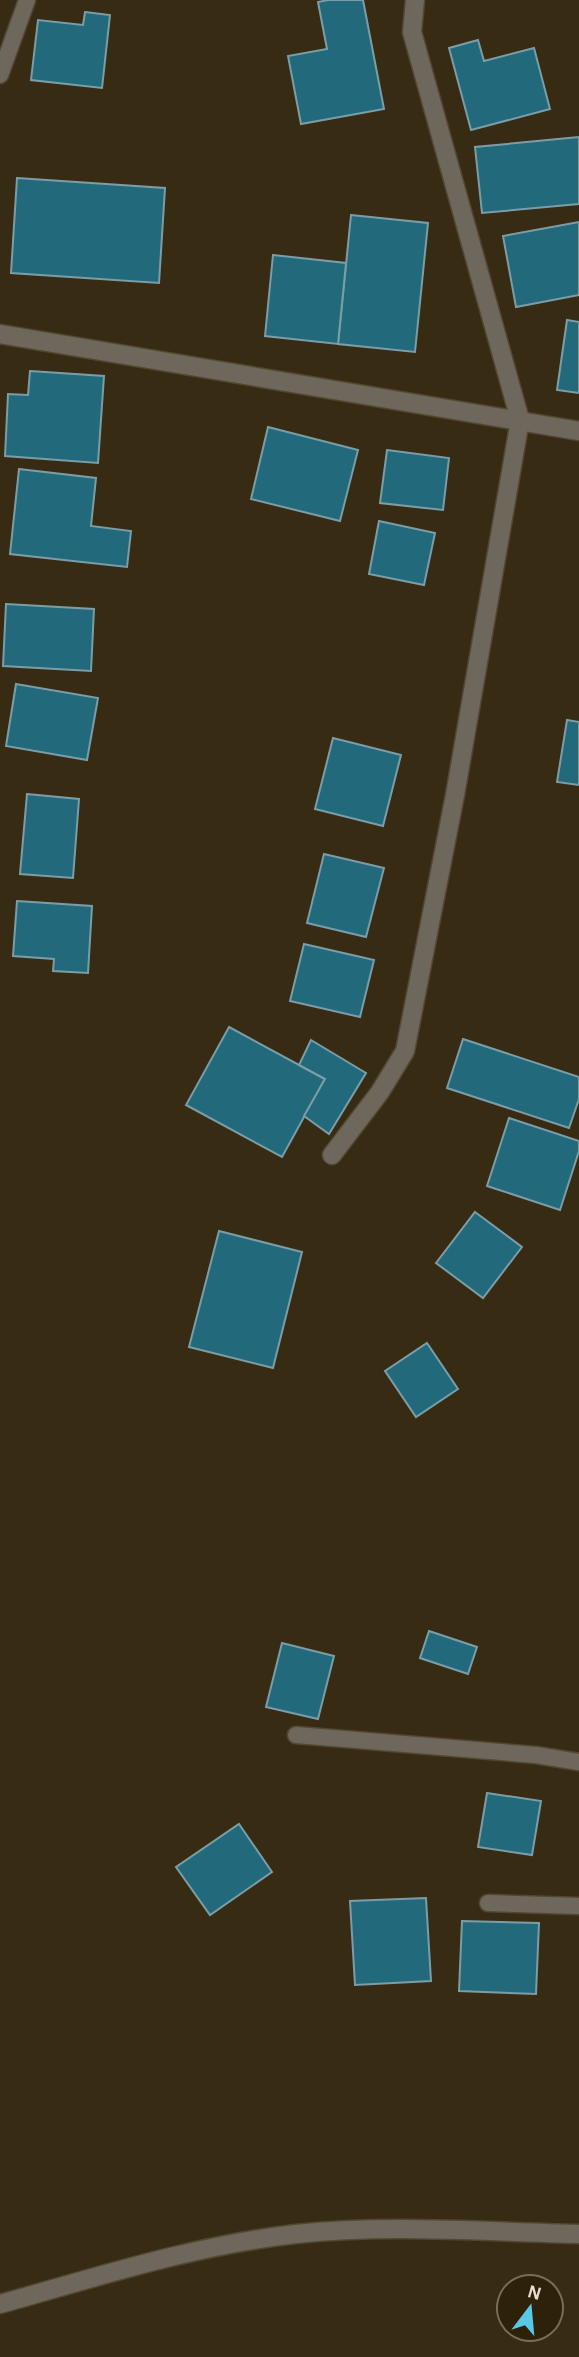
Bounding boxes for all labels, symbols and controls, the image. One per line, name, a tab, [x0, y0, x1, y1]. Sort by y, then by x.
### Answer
north arrow	[495, 2273, 565, 2343]
text: N	[525, 2282, 543, 2304]

